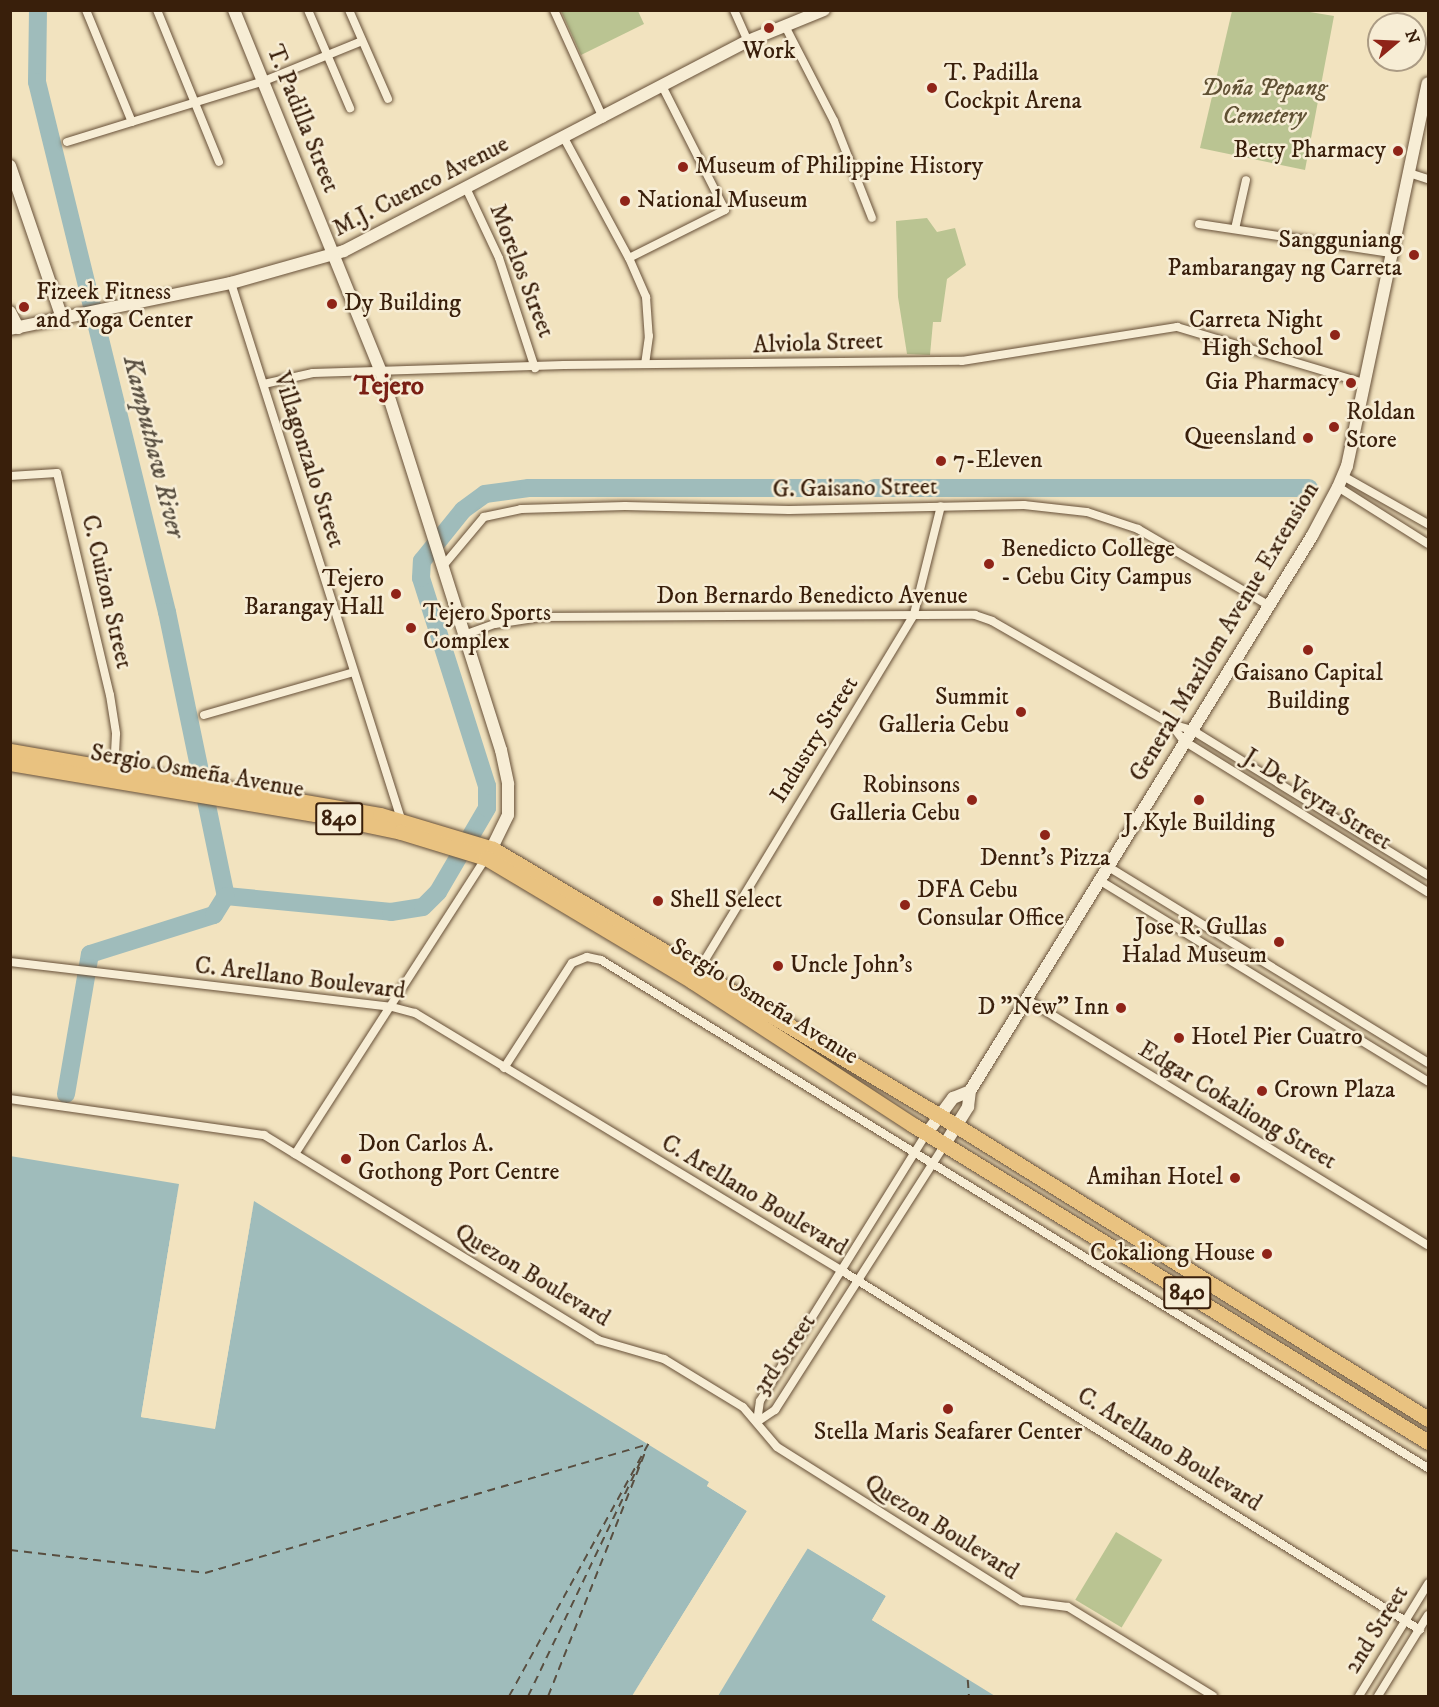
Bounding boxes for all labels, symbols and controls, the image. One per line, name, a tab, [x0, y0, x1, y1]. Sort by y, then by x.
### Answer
north arrow	[1367, 12, 1427, 72]
marker: Work	[762, 21, 776, 35]
text: N	[1401, 27, 1424, 46]
place label: Work	[742, 38, 796, 66]
street label: T. Padilla Street	[259, 41, 345, 197]
place label: T. Padilla Cockpit Arena	[944, 60, 1082, 116]
park label: Doña Pepang Cemetery	[1201, 75, 1327, 131]
marker: T. Padilla Cockpit Arena	[925, 81, 939, 95]
street label: M.J. Cuenco Avenue	[328, 130, 514, 244]
place label: Betty Pharmacy	[1233, 137, 1386, 165]
marker: Betty Pharmacy	[1391, 144, 1405, 158]
place label: Museum of Philippine History	[695, 153, 983, 181]
marker: Museum of Philippine History	[676, 160, 690, 174]
place label: National Museum	[637, 187, 808, 215]
marker: National Museum	[618, 194, 632, 208]
street label: Morelos Street	[482, 200, 560, 342]
place label: Sangguniang Pambarangay ng Carreta	[1167, 227, 1402, 283]
marker: Sangguniang Pambarangay ng Carreta	[1407, 248, 1421, 262]
place label: Fizeek Fitness and Yoga Center	[36, 279, 193, 335]
place label: Dy Building	[344, 290, 461, 318]
marker: Dy Building	[325, 297, 339, 311]
marker: Fizeek Fitness and Yoga Center	[17, 300, 31, 314]
place label: Carreta Night High School	[1189, 307, 1323, 363]
street label: Alviola Street	[753, 327, 883, 361]
marker: Carreta Night High School	[1328, 328, 1342, 342]
water label: Kamputhaw River	[115, 353, 191, 541]
street label: Villagonzalo Street	[266, 369, 350, 551]
place label: Gia Pharmacy	[1205, 369, 1339, 397]
district label: Tejero	[354, 371, 424, 403]
marker: Gia Pharmacy	[1344, 376, 1358, 390]
place label: Roldan Store	[1346, 399, 1415, 455]
marker: Roldan Store	[1327, 420, 1341, 434]
place label: Queensland	[1184, 424, 1296, 452]
marker: Queensland	[1301, 431, 1315, 445]
place label: 7-Eleven	[953, 447, 1042, 475]
marker: 7-Eleven	[934, 454, 948, 468]
street label: G. Gaisano Street	[772, 473, 938, 505]
street label: General Maxilom Avenue Extension	[1124, 477, 1326, 787]
street label: C. Cuizon Street	[74, 512, 138, 672]
place label: Benedicto College - Cebu City Campus	[1001, 536, 1192, 592]
marker: Benedicto College - Cebu City Campus	[982, 557, 996, 571]
place label: Tejero Barangay Hall	[244, 566, 384, 622]
street label: Don Bernardo Benedicto Avenue	[656, 583, 968, 611]
marker: Tejero Barangay Hall	[389, 587, 403, 601]
place label: Tejero Sports Complex	[423, 600, 551, 656]
marker: Tejero Sports Complex	[404, 621, 418, 635]
marker: Gaisano Capital Building	[1301, 643, 1315, 657]
place label: Gaisano Capital Building	[1233, 660, 1383, 716]
street label: Industry Street	[765, 671, 865, 809]
place label: Summit Galleria Cebu	[879, 684, 1009, 740]
marker: Summit Galleria Cebu	[1014, 705, 1028, 719]
street label: Sergio Osmeña Avenue	[88, 739, 306, 805]
street label: J. De Veyra Street	[1238, 743, 1396, 857]
place label: Robinsons Galleria Cebu	[830, 772, 960, 828]
marker: Robinsons Galleria Cebu	[965, 793, 979, 807]
marker: J. Kyle Building	[1192, 793, 1206, 807]
road number: 840	[315, 800, 363, 838]
place label: J. Kyle Building	[1123, 810, 1275, 838]
marker: Dennt's Pizza	[1038, 828, 1052, 842]
place label: Dennt's Pizza	[980, 845, 1110, 873]
place label: DFA Cebu Consular Office	[917, 877, 1064, 933]
place label: Shell Select	[670, 887, 782, 915]
marker: Shell Select	[651, 894, 665, 908]
marker: DFA Cebu Consular Office	[898, 898, 912, 912]
place label: Jose R. Gullas Halad Museum	[1121, 914, 1267, 970]
street label: Sergio Osmeña Avenue	[665, 933, 863, 1071]
marker: Jose R. Gullas Halad Museum	[1272, 935, 1286, 949]
street label: C. Arellano Boulevard	[193, 952, 407, 1006]
place label: Uncle John's	[790, 952, 912, 980]
marker: Uncle John's	[771, 959, 785, 973]
place label: D "New" Inn	[978, 994, 1109, 1022]
marker: D "New" Inn	[1114, 1001, 1128, 1015]
place label: Hotel Pier Cuatro	[1191, 1024, 1363, 1052]
marker: Hotel Pier Cuatro	[1172, 1031, 1186, 1045]
street label: Edgar Cokaliong Street	[1133, 1036, 1341, 1176]
place label: Crown Plaza	[1274, 1077, 1395, 1105]
marker: Crown Plaza	[1255, 1084, 1269, 1098]
street label: C. Arellano Boulevard	[656, 1129, 852, 1263]
place label: Don Carlos A. Gothong Port Centre	[358, 1131, 559, 1187]
marker: Don Carlos A. Gothong Port Centre	[339, 1152, 353, 1166]
place label: Amihan Hotel	[1087, 1164, 1223, 1192]
marker: Amihan Hotel	[1228, 1171, 1242, 1185]
street label: Quezon Boulevard	[449, 1218, 615, 1334]
place label: Cokaliong House	[1090, 1240, 1255, 1268]
marker: Cokaliong House	[1260, 1247, 1274, 1261]
road number: 840	[1163, 1274, 1211, 1312]
street label: 3rd Street	[747, 1309, 823, 1401]
street label: C. Arellano Boulevard	[1072, 1382, 1266, 1518]
marker: Stella Maris Seafarer Center	[941, 1402, 955, 1416]
place label: Stella Maris Seafarer Center	[814, 1419, 1082, 1447]
street label: Quezon Boulevard	[859, 1469, 1023, 1587]
street label: 2nd Street	[1339, 1581, 1415, 1679]

